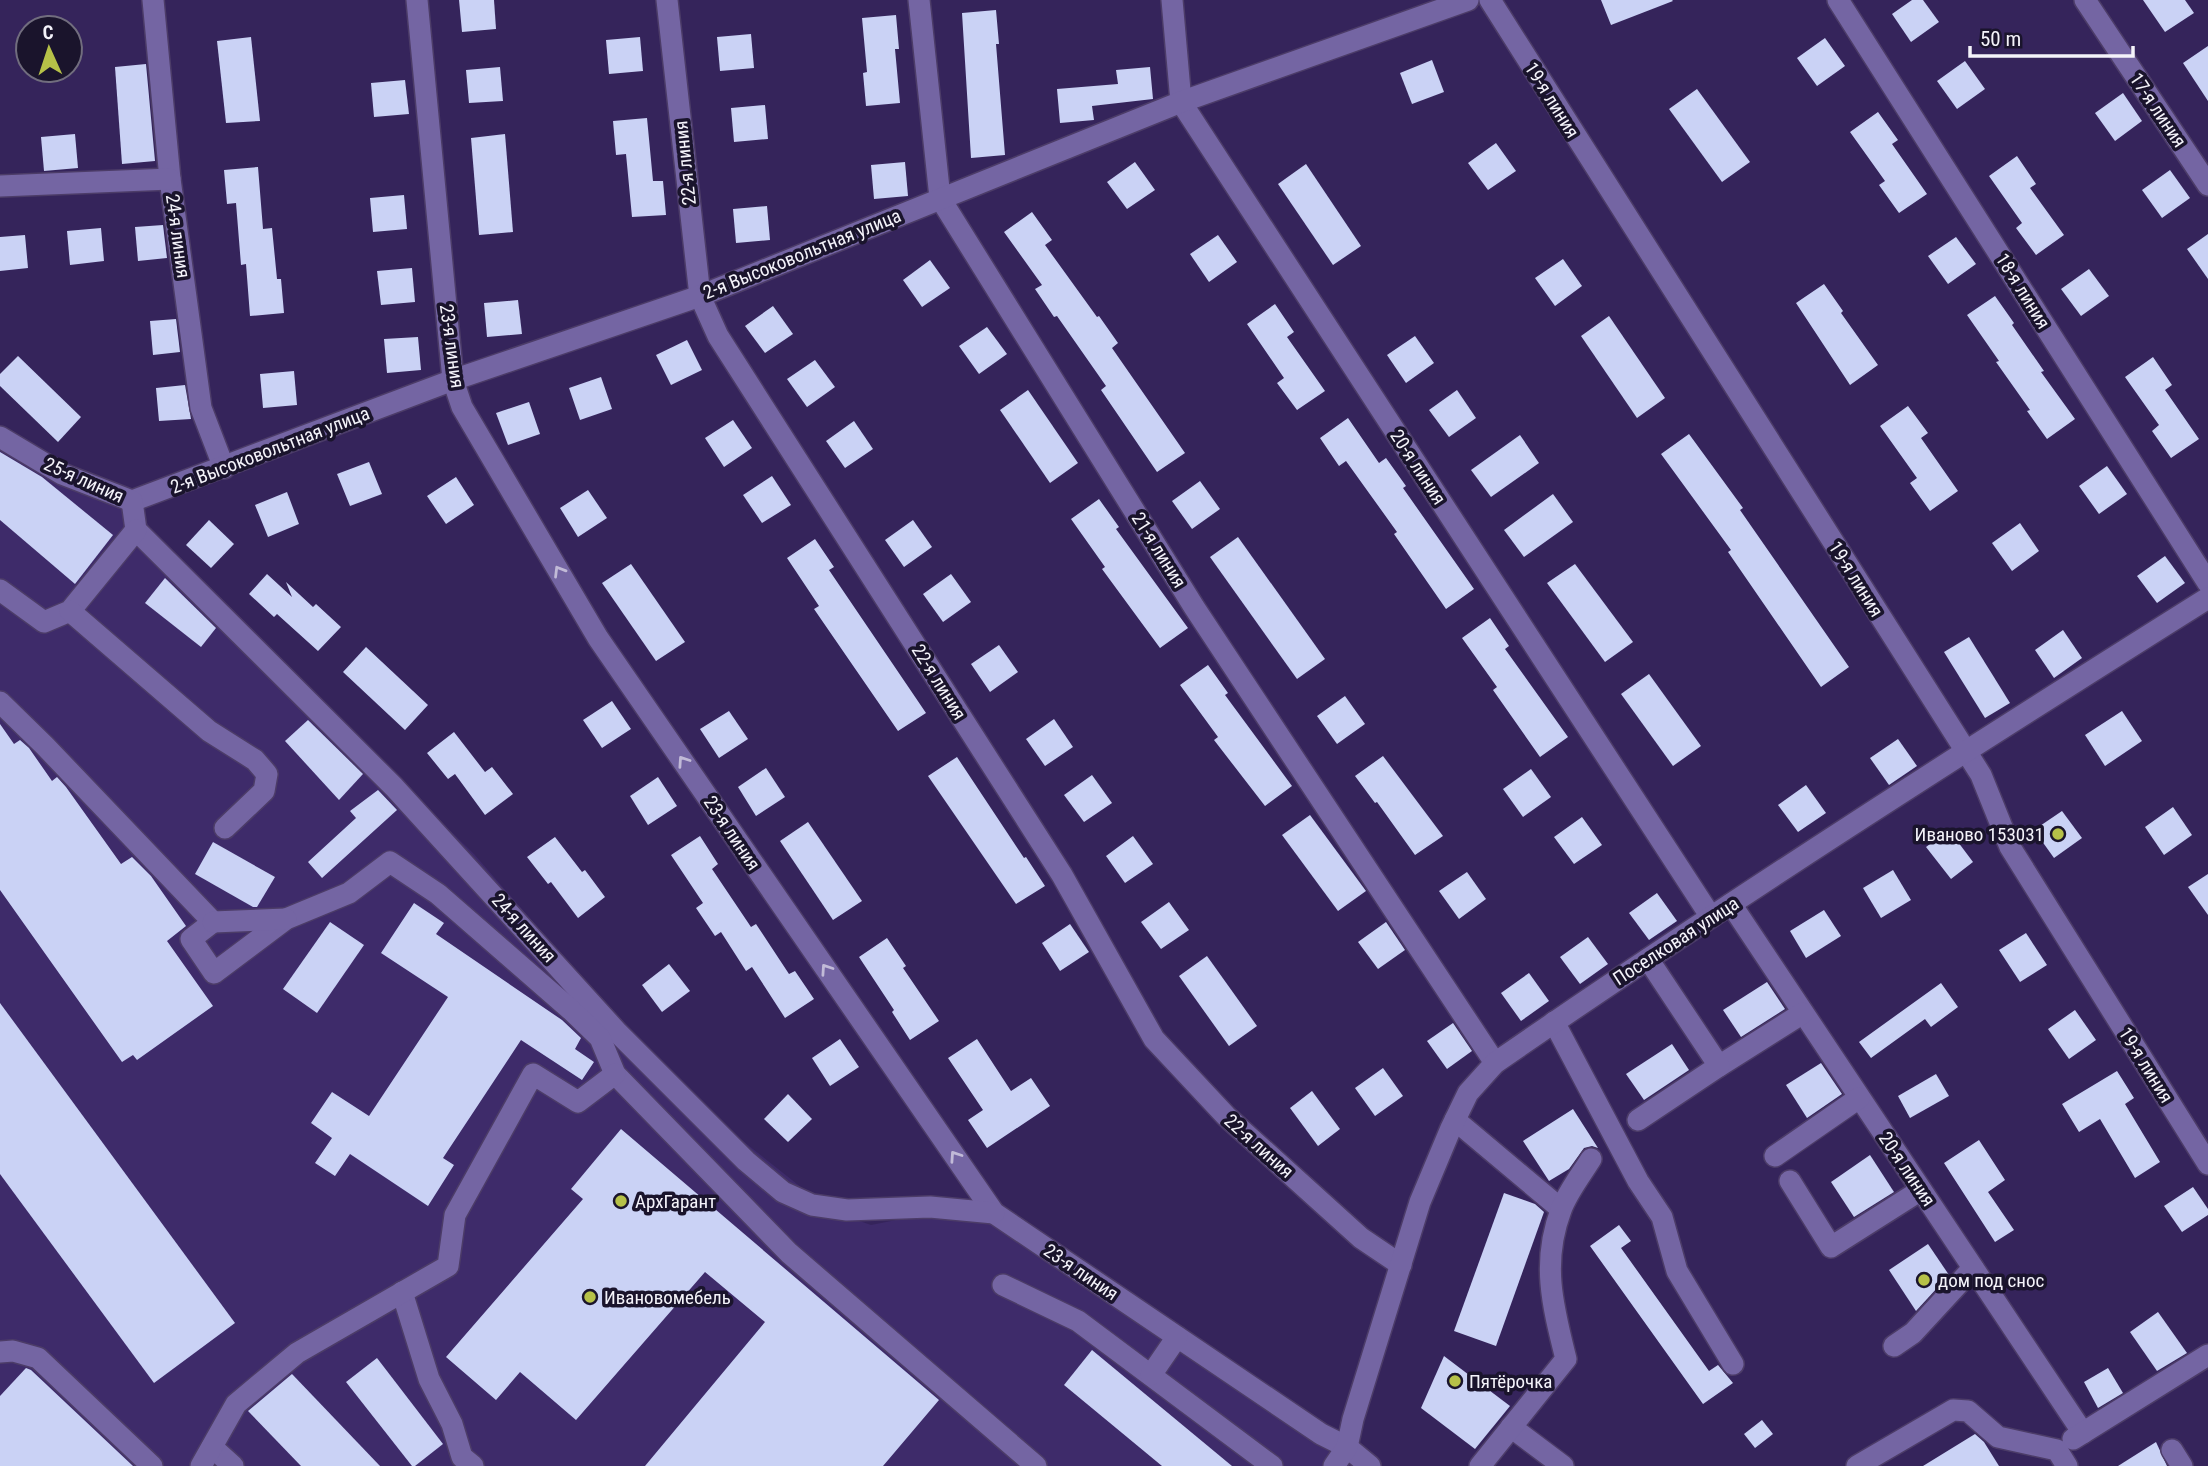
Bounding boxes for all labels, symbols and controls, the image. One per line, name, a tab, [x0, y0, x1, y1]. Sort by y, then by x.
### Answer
north arrow	[14, 14, 84, 84]
scale bar	[1970, 14, 2133, 58]
text: С	[42, 21, 54, 44]
text: 50 m	[1980, 27, 2021, 51]
street label: 19-я линия	[1520, 58, 1584, 142]
street label: 17-я линия	[2125, 68, 2191, 152]
street label: 22-я линия	[669, 120, 701, 206]
street label: 24-я линия	[161, 192, 195, 280]
street label: 2-я Высоковольтная улица	[700, 204, 904, 304]
street label: 18-я линия	[1991, 249, 2055, 333]
street label: 23-я линия	[435, 302, 469, 390]
street label: 2-я Высоковольтная улица	[167, 401, 373, 499]
street label: 20-я линия	[1385, 425, 1451, 509]
street label: 25-я линия	[41, 452, 127, 508]
street label: 21-я линия	[1127, 508, 1191, 592]
street label: 19-я линия	[1824, 537, 1888, 621]
one-way arrow	[554, 565, 567, 578]
street label: 22-я линия	[907, 640, 971, 724]
one-way arrow	[679, 756, 691, 769]
street label: 23-я линия	[699, 791, 765, 875]
place label: Иваново 153031	[1915, 823, 2044, 846]
marker: Иваново 153031	[2050, 826, 2066, 842]
street label: 24-я линия	[487, 889, 561, 967]
street label: Поселковая улица	[1609, 892, 1743, 990]
one-way arrow	[822, 964, 834, 977]
street label: 19-я линия	[2114, 1023, 2178, 1107]
street label: 22-я линия	[1220, 1109, 1298, 1183]
street label: 20-я линия	[1874, 1127, 1940, 1211]
one-way arrow	[950, 1151, 963, 1164]
place label: АрхГарант	[635, 1190, 716, 1213]
marker: АрхГарант	[613, 1193, 629, 1209]
street label: 23-я линия	[1039, 1239, 1123, 1305]
place label: дом под снос	[1938, 1269, 2044, 1292]
marker: дом под снос	[1916, 1272, 1932, 1288]
place label: Ивановомебель	[604, 1286, 731, 1309]
marker: Ивановомебель	[582, 1289, 598, 1305]
place label: Пятёрочка	[1469, 1370, 1552, 1393]
marker: Пятёрочка	[1447, 1373, 1463, 1389]

